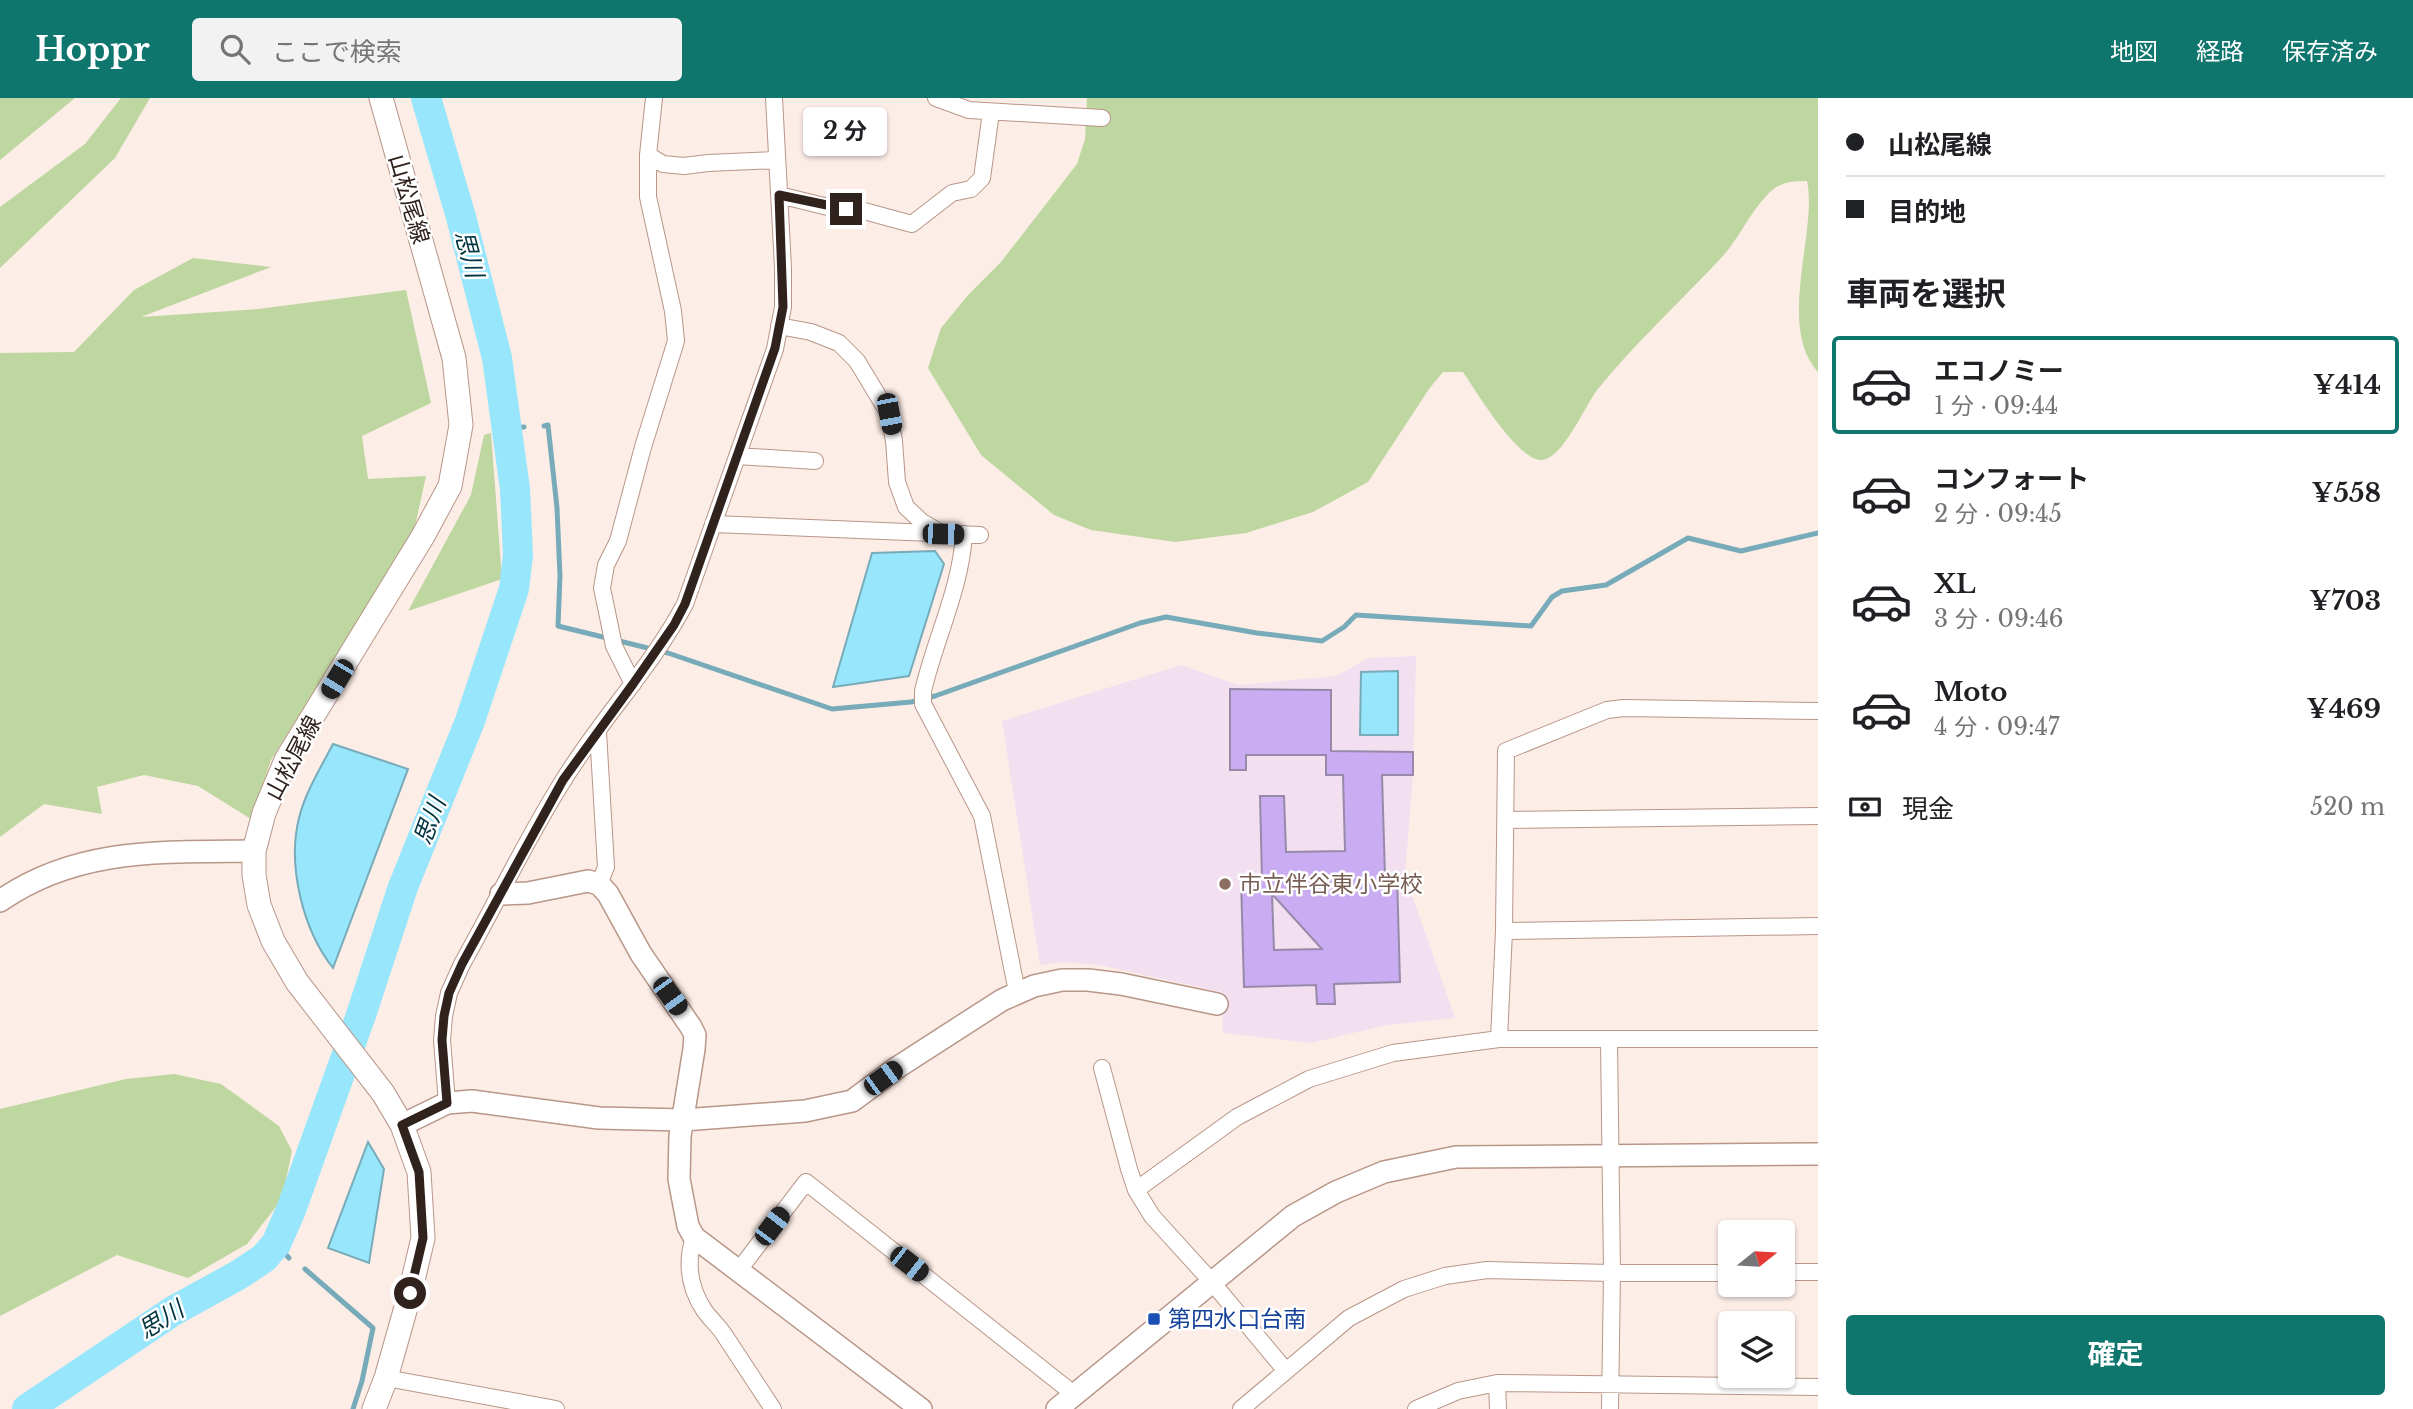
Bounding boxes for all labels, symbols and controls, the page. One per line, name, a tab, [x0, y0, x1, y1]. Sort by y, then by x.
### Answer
search box	[192, 18, 682, 81]
text: Hoppr	[35, 29, 150, 70]
icon: search	[216, 30, 254, 68]
text: ここで検索	[272, 36, 402, 68]
text: 地図	[2110, 37, 2158, 66]
text: 経路	[2196, 37, 2244, 66]
text: 保存済み	[2282, 37, 2378, 66]
callout: 2 分	[804, 108, 888, 156]
text: 2 分	[823, 117, 867, 145]
text: 山松尾線	[1888, 129, 1992, 161]
street label: 山松尾線	[383, 151, 435, 247]
route end	[830, 193, 862, 225]
text: 目的地	[1888, 196, 1966, 228]
water label: 思川	[449, 227, 490, 284]
text: 車両を選択	[1846, 274, 2006, 314]
icon: car	[1850, 354, 1913, 417]
text: エコノミー	[1934, 355, 2064, 387]
text: ¥414	[2313, 369, 2381, 401]
car	[875, 391, 904, 437]
text: 1 分 · 09:44	[1934, 392, 2058, 420]
icon: car	[1850, 462, 1913, 525]
text: コンフォート	[1934, 463, 2089, 495]
text: ¥558	[2311, 477, 2381, 509]
text: 2 分 · 09:45	[1934, 500, 2062, 528]
car	[922, 523, 965, 545]
text: XL	[1934, 568, 1976, 600]
icon: car	[1850, 570, 1913, 633]
text: ¥703	[2309, 585, 2381, 617]
text: 3 分 · 09:46	[1934, 605, 2064, 633]
car	[318, 656, 357, 702]
text: Moto	[1934, 676, 2007, 708]
icon: car	[1850, 678, 1913, 741]
text: ¥469	[2307, 693, 2381, 725]
street label: 山松尾線	[259, 711, 327, 805]
text: 4 分 · 09:47	[1934, 713, 2060, 741]
icon: cash	[1846, 788, 1884, 826]
water label: 思川	[408, 790, 452, 848]
text: 現金	[1902, 793, 1954, 825]
text: 520 m	[2310, 793, 2385, 821]
place label: 市立伴谷東小学校	[1239, 870, 1423, 898]
marker: 市立伴谷東小学校	[1217, 876, 1233, 892]
car	[650, 973, 691, 1019]
car	[860, 1057, 907, 1099]
car	[751, 1203, 794, 1249]
north arrow	[1718, 1220, 1796, 1297]
map controls	[1718, 1220, 1795, 1388]
car	[886, 1243, 933, 1285]
route start	[394, 1277, 426, 1309]
water label: 思川	[133, 1293, 191, 1345]
place label: 第四水口台南	[1168, 1305, 1306, 1333]
marker: 第四水口台南	[1146, 1311, 1162, 1327]
button: layers	[1718, 1311, 1795, 1388]
button: 確定	[1846, 1315, 2385, 1395]

